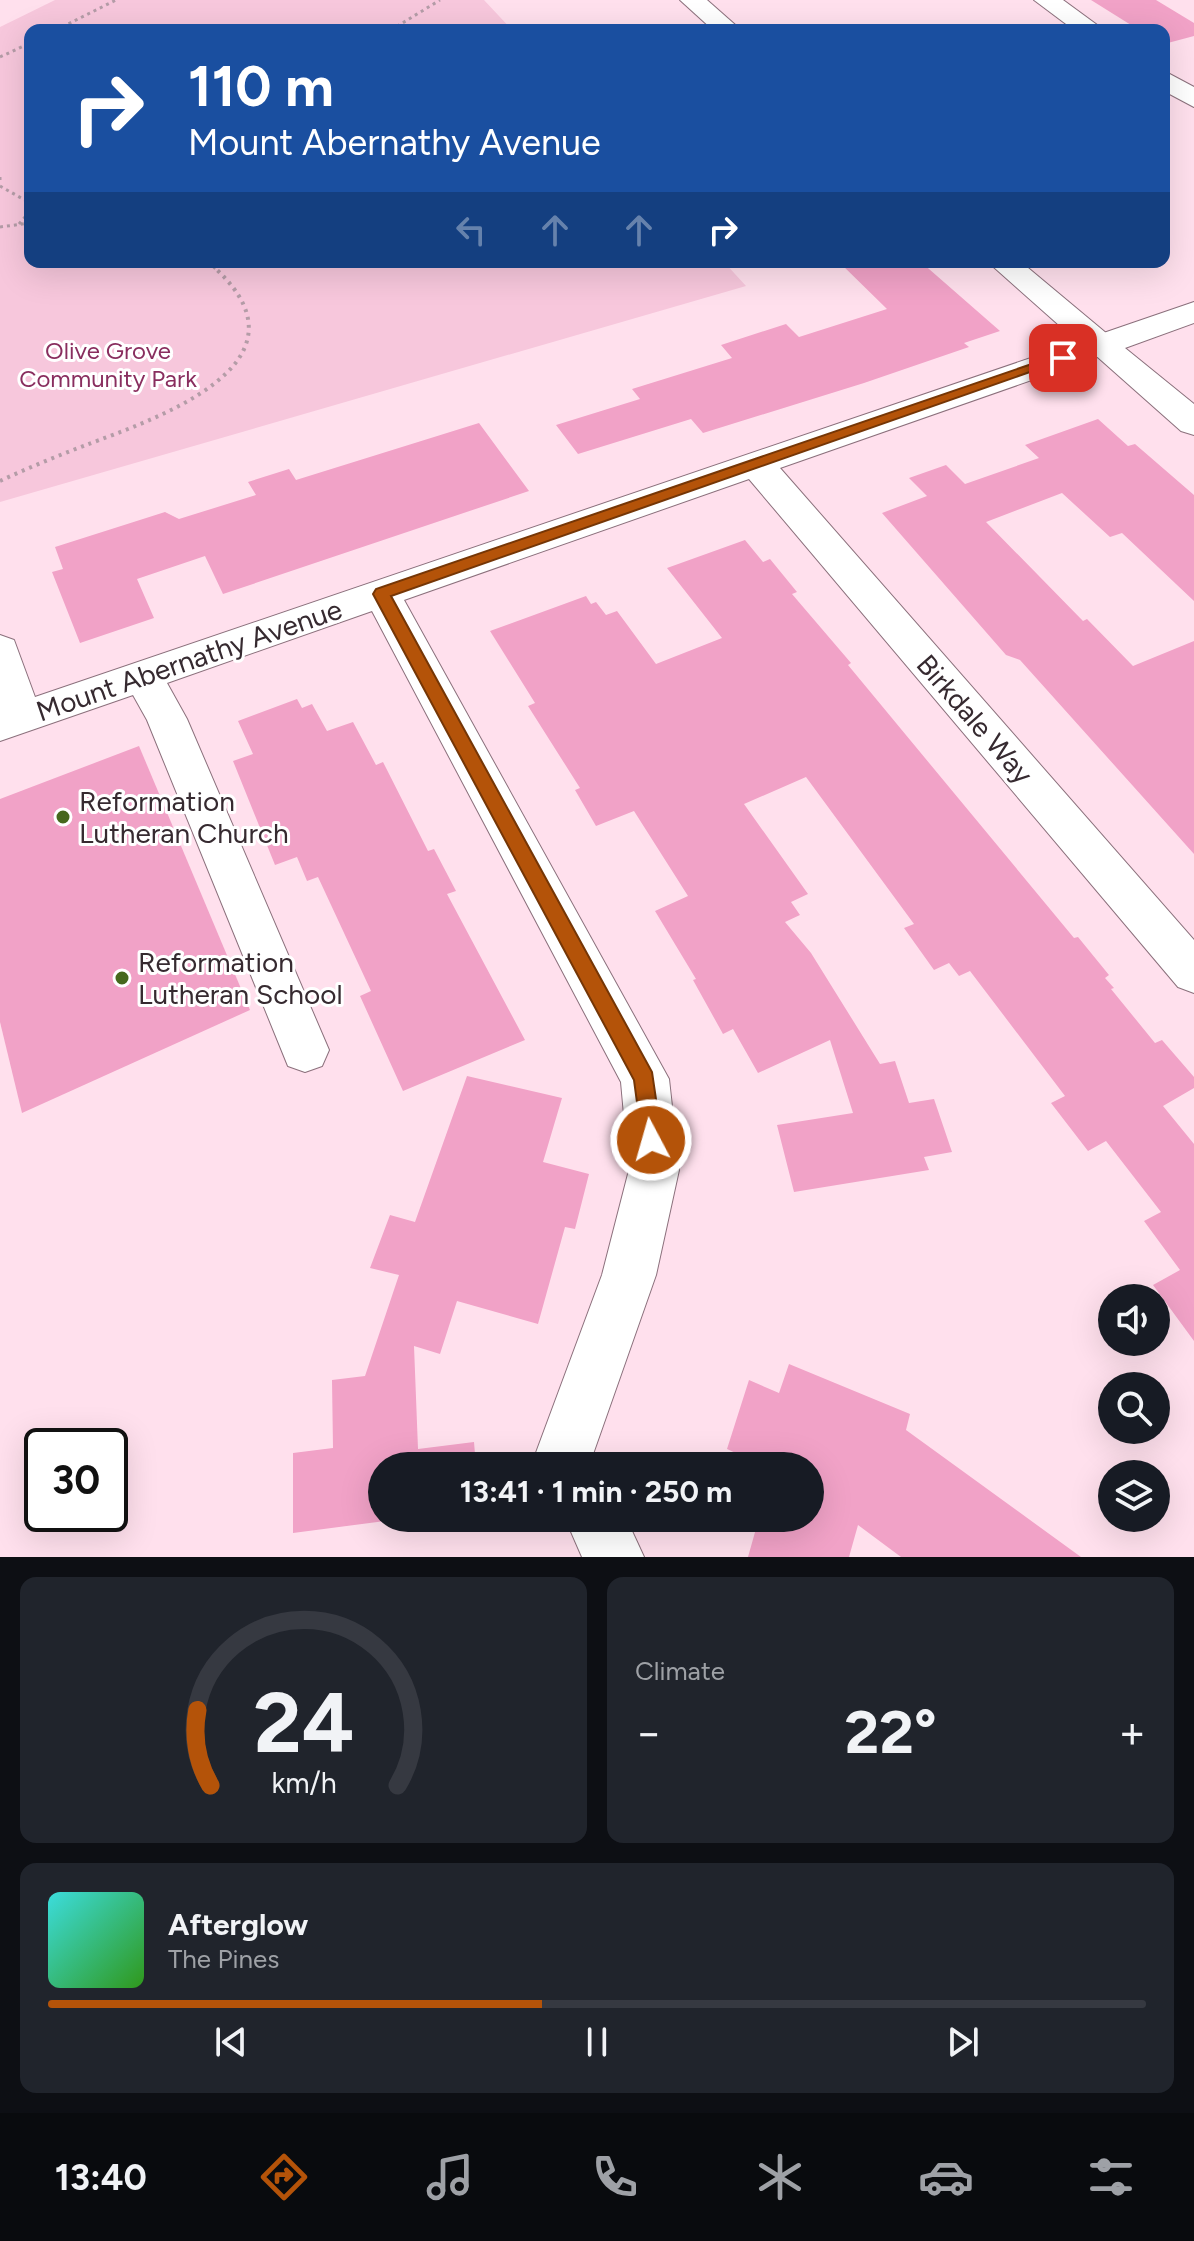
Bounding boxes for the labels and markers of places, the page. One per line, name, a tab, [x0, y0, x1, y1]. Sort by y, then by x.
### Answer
pin	[1029, 324, 1097, 392]
place label: Reformation Lutheran Church	[79, 784, 289, 850]
marker: Reformation Lutheran Church	[54, 808, 72, 826]
place label: Reformation Lutheran School	[138, 945, 343, 1011]
marker: Reformation Lutheran School	[113, 969, 131, 987]

